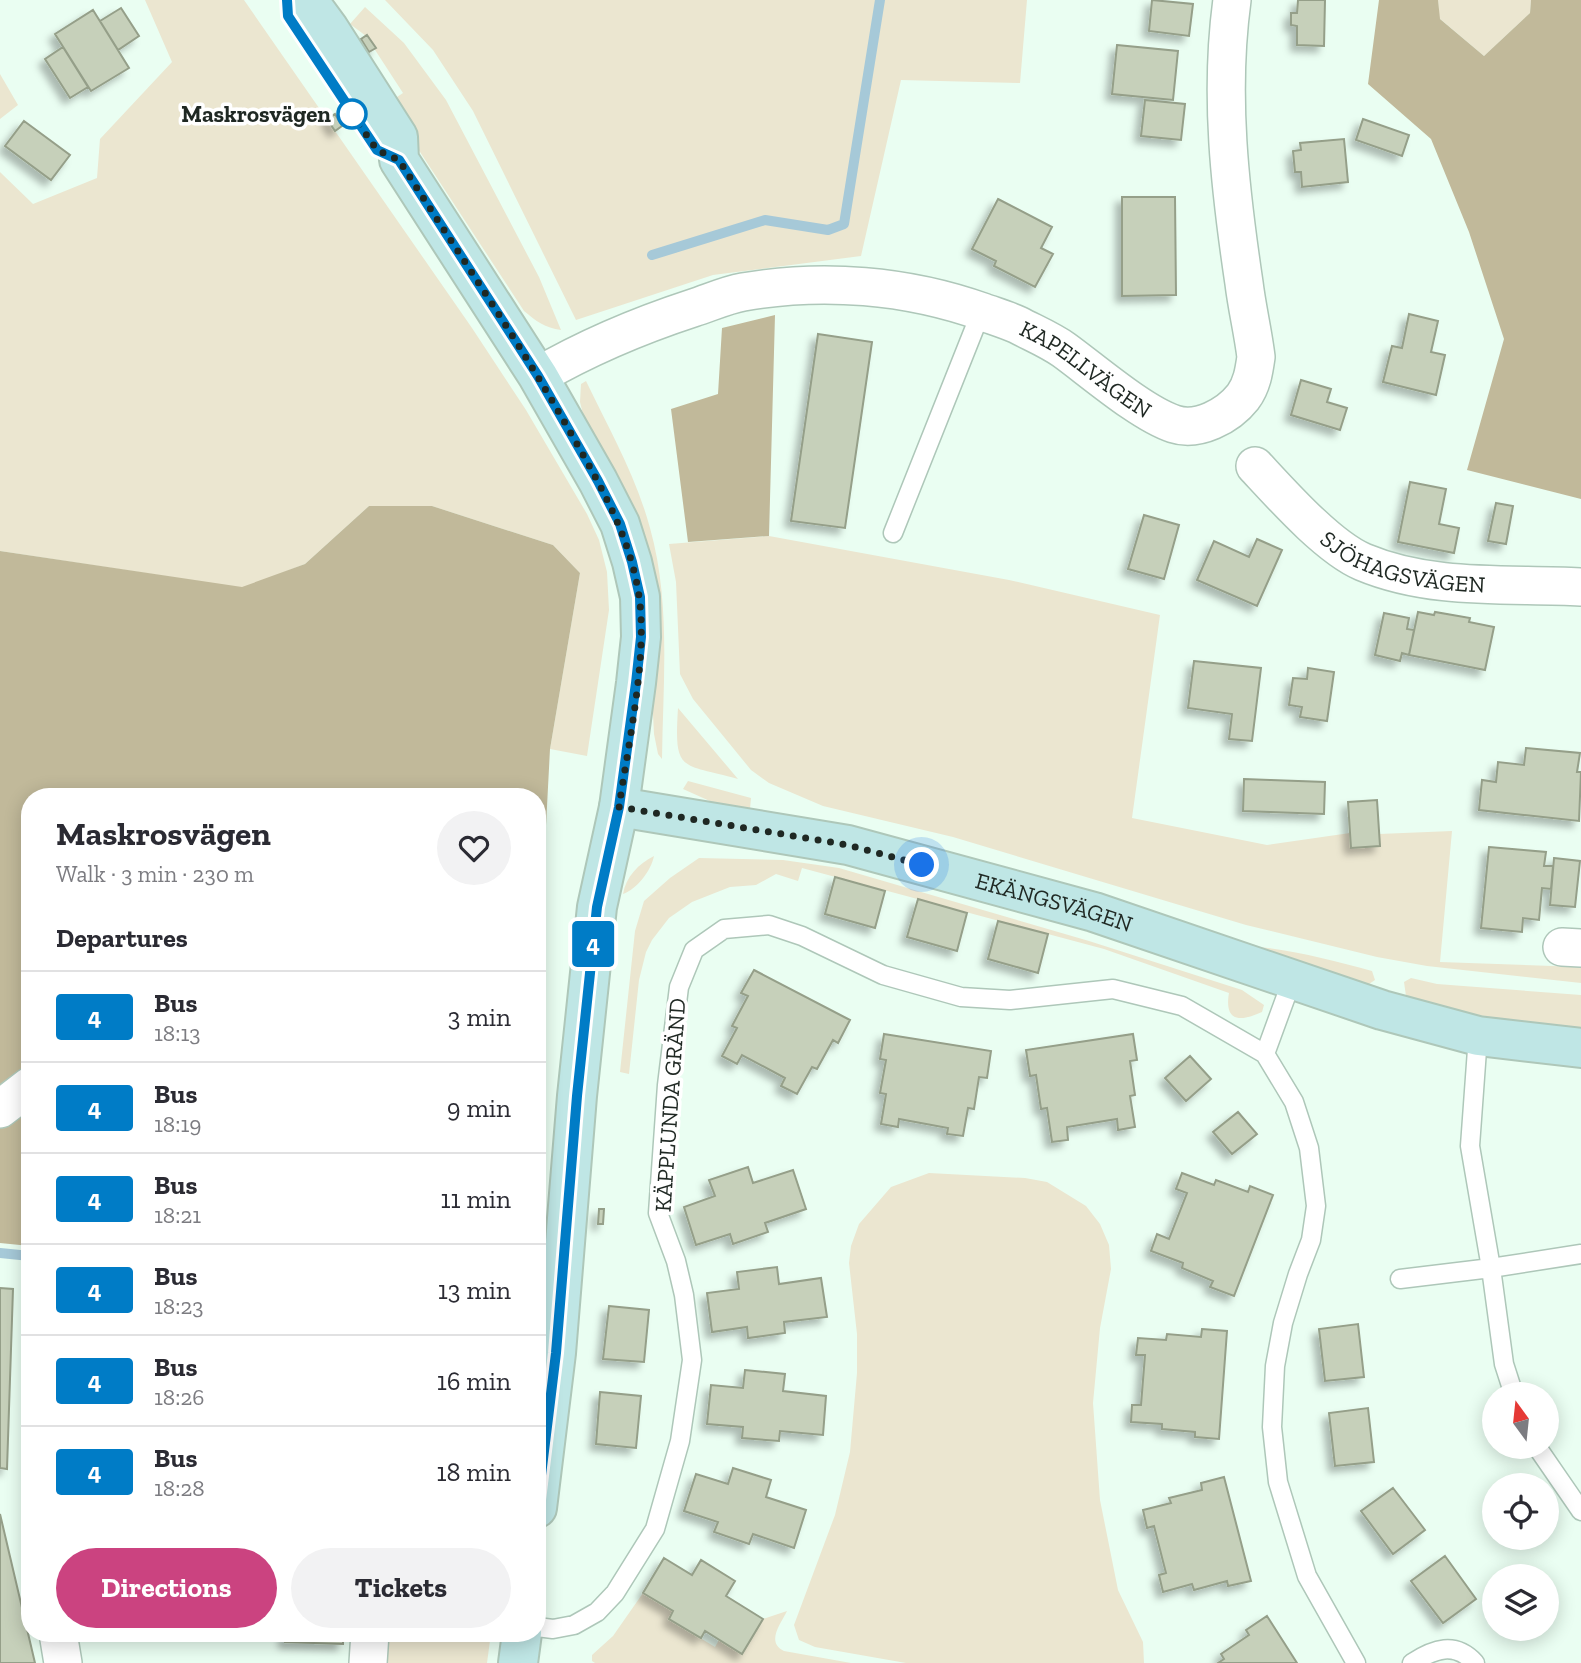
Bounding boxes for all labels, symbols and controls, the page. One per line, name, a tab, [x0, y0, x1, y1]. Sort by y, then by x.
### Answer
marker: Maskrosvägen	[337, 99, 367, 129]
place label: Maskrosvägen	[181, 100, 331, 128]
street label: KAPELLVÄGEN	[1015, 314, 1157, 424]
street label: SJÖHAGSVÄGEN	[1315, 525, 1486, 599]
button: heart	[437, 811, 511, 885]
text: Maskrosvägen	[56, 814, 271, 853]
your location	[904, 847, 939, 882]
text: Walk · 3 min · 230 m	[56, 860, 254, 888]
street label: EKÄNGSVÄGEN	[972, 866, 1136, 938]
line badge: 4	[570, 921, 616, 967]
text: Departures	[56, 922, 188, 954]
text: 4	[586, 929, 600, 958]
text: Bus	[154, 987, 197, 1019]
street label: KÄPPLUNDA GRÄND	[649, 997, 691, 1213]
text: 3 min	[448, 1001, 511, 1033]
text: 4	[88, 1002, 101, 1031]
text: 18:13	[154, 1019, 200, 1047]
text: Bus	[154, 1078, 197, 1110]
text: 9 min	[447, 1092, 511, 1124]
text: 4	[88, 1093, 101, 1122]
text: 18:19	[154, 1110, 201, 1138]
text: Bus	[154, 1169, 197, 1201]
text: 11 min	[440, 1183, 511, 1215]
text: 4	[88, 1184, 101, 1213]
text: 18:21	[154, 1201, 201, 1229]
text: Bus	[154, 1260, 197, 1292]
text: 13 min	[438, 1274, 511, 1306]
text: 4	[88, 1275, 101, 1304]
text: 18:23	[154, 1292, 203, 1320]
text: Bus	[154, 1351, 197, 1383]
text: 16 min	[437, 1365, 511, 1397]
text: 4	[88, 1366, 101, 1395]
north arrow	[1482, 1382, 1559, 1460]
map controls	[1482, 1382, 1559, 1641]
text: 18:26	[154, 1383, 204, 1411]
text: Bus	[154, 1442, 197, 1474]
text: 18 min	[436, 1456, 511, 1488]
text: 4	[88, 1457, 101, 1486]
button: locate	[1482, 1473, 1559, 1550]
text: 18:28	[154, 1474, 205, 1502]
button: Directions	[56, 1548, 277, 1628]
button: Tickets	[291, 1548, 511, 1628]
button: layers	[1482, 1564, 1559, 1641]

